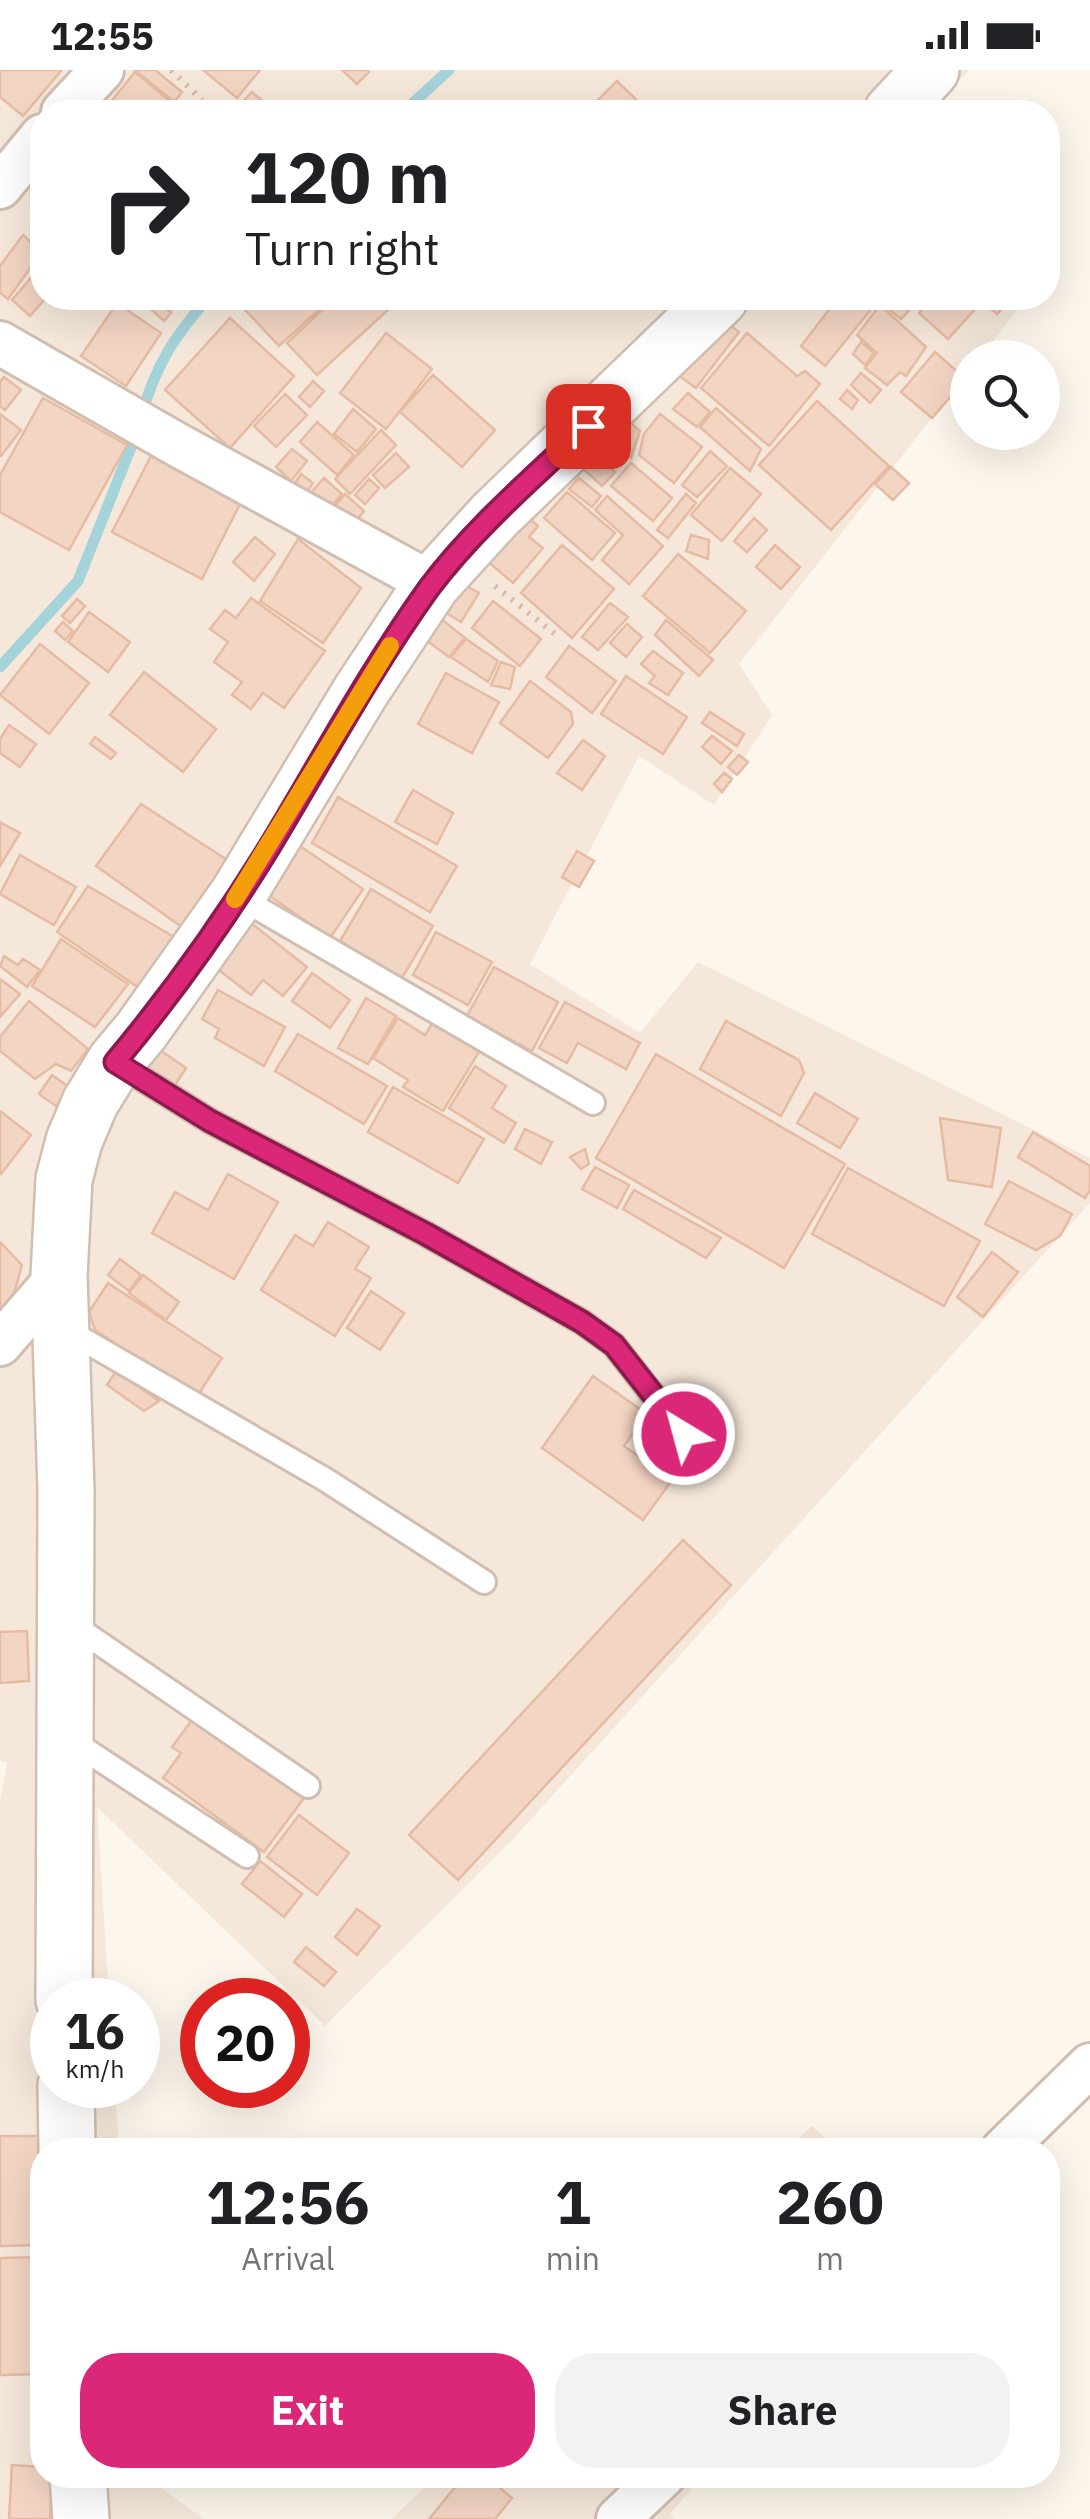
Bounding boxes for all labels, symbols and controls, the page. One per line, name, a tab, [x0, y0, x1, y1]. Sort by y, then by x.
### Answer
text: 12:55	[50, 11, 154, 60]
text: 120 m	[245, 131, 450, 222]
icon: right	[80, 140, 210, 270]
text: Turn right	[245, 219, 440, 277]
map controls	[950, 340, 1060, 450]
button: search	[950, 340, 1060, 450]
pin	[546, 384, 631, 469]
icon: arrive	[561, 399, 616, 454]
position arrow	[632, 1382, 736, 1486]
speed limit sign: 20	[180, 1978, 310, 2108]
text: 16	[65, 1998, 125, 2063]
text: km/h	[66, 2052, 124, 2085]
text: 12:56	[206, 2162, 370, 2241]
text: 1	[555, 2162, 591, 2241]
text: 260	[776, 2162, 884, 2241]
text: Arrival	[241, 2237, 335, 2279]
text: min	[546, 2237, 600, 2279]
text: m	[816, 2237, 844, 2279]
button: Exit	[80, 2353, 535, 2468]
button: Share	[555, 2353, 1010, 2468]

